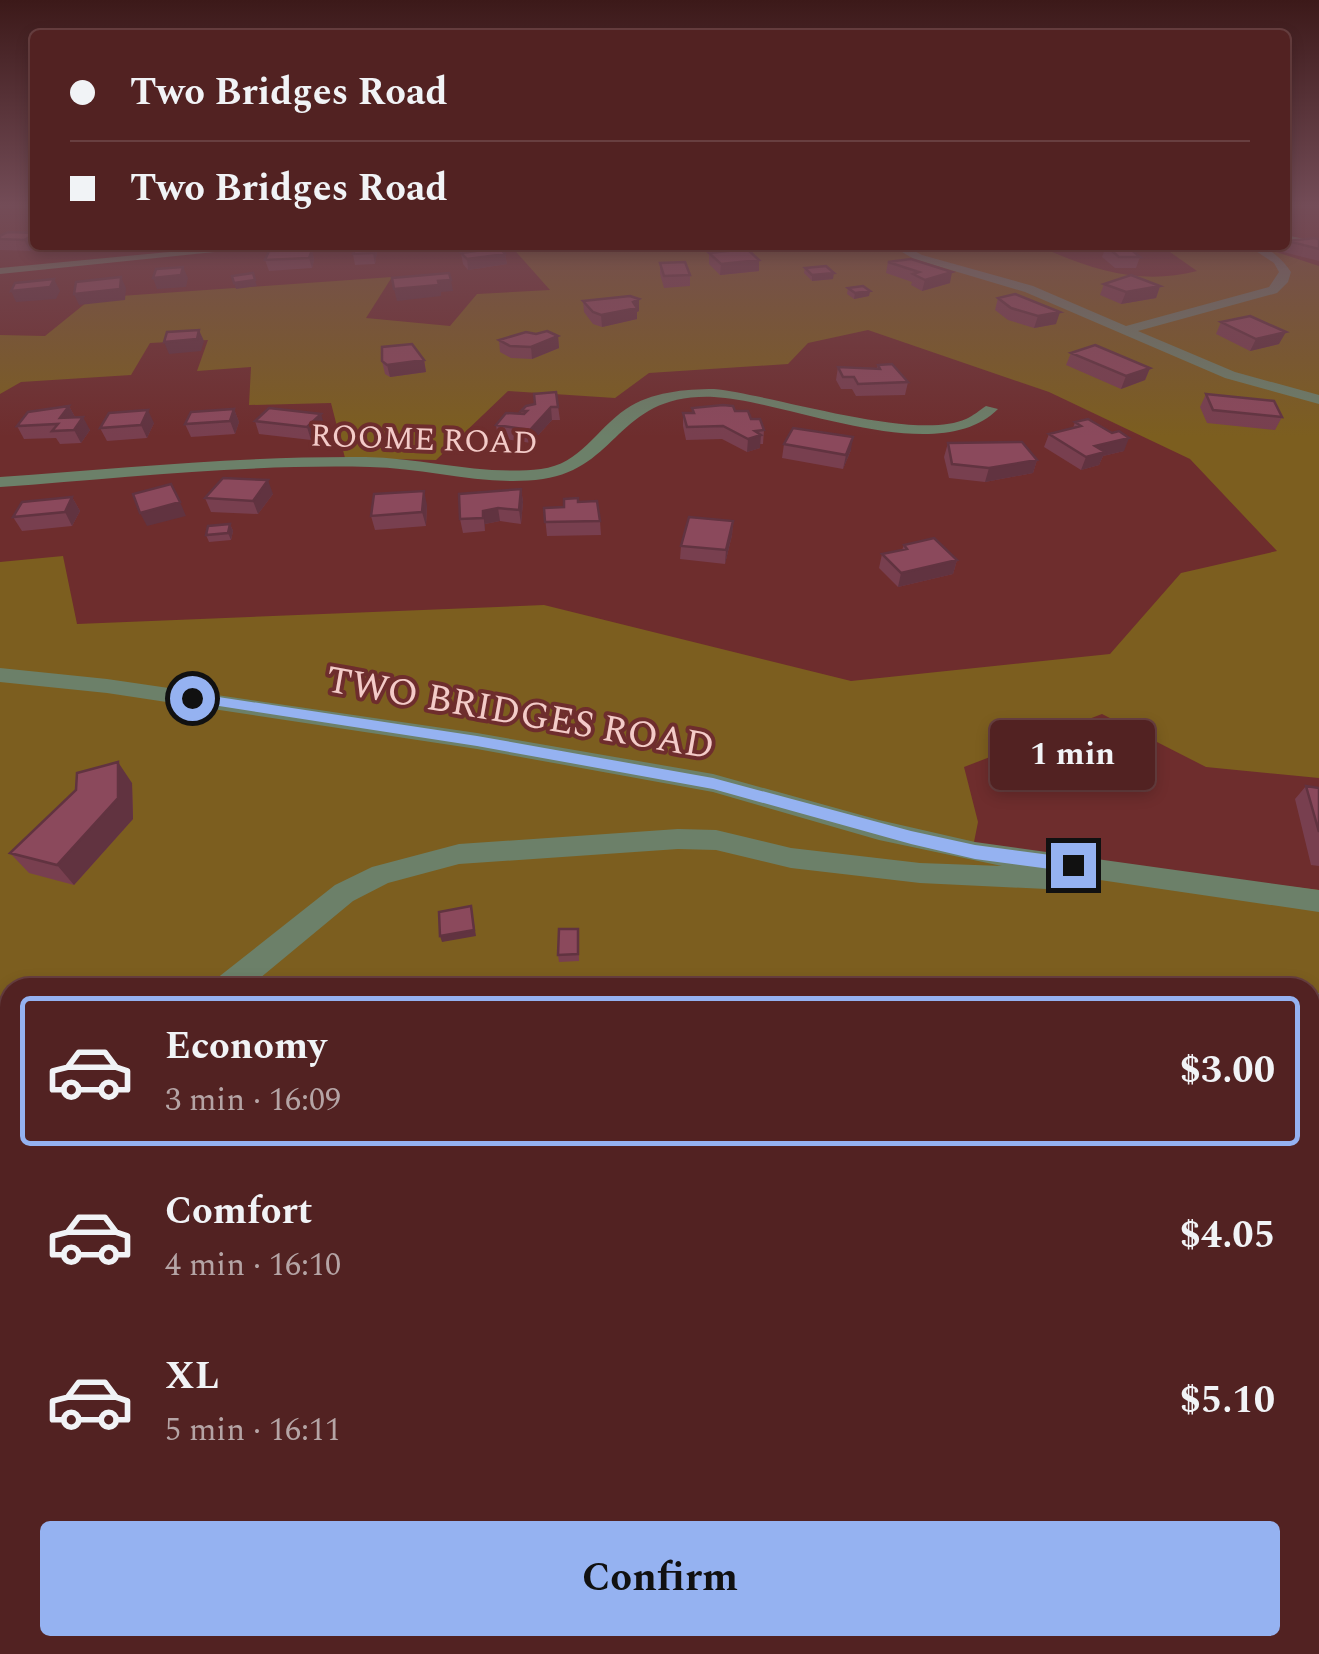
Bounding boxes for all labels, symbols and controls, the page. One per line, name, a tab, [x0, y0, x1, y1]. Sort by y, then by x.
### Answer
text: Two Bridges Road	[130, 64, 448, 122]
text: Two Bridges Road	[130, 160, 448, 218]
street label: ROOME ROAD	[310, 412, 538, 468]
street label: TWO BRIDGES ROAD	[321, 651, 719, 777]
route start	[170, 676, 215, 721]
callout: 1 min	[990, 720, 1156, 790]
text: 1 min	[1030, 730, 1115, 779]
route end	[1051, 843, 1096, 888]
text: Economy	[165, 1018, 326, 1076]
icon: car	[45, 1026, 135, 1116]
text: $3.00	[1180, 1042, 1275, 1100]
text: 3 min · 16:09	[165, 1076, 341, 1125]
text: Comfort	[165, 1183, 312, 1241]
icon: car	[45, 1191, 135, 1281]
text: $4.05	[1180, 1207, 1275, 1265]
text: 4 min · 16:10	[165, 1241, 341, 1290]
text: XL	[165, 1348, 219, 1406]
icon: car	[45, 1356, 135, 1446]
text: $5.10	[1180, 1372, 1275, 1430]
text: 5 min · 16:11	[165, 1406, 341, 1455]
button: Confirm	[40, 1521, 1280, 1636]

